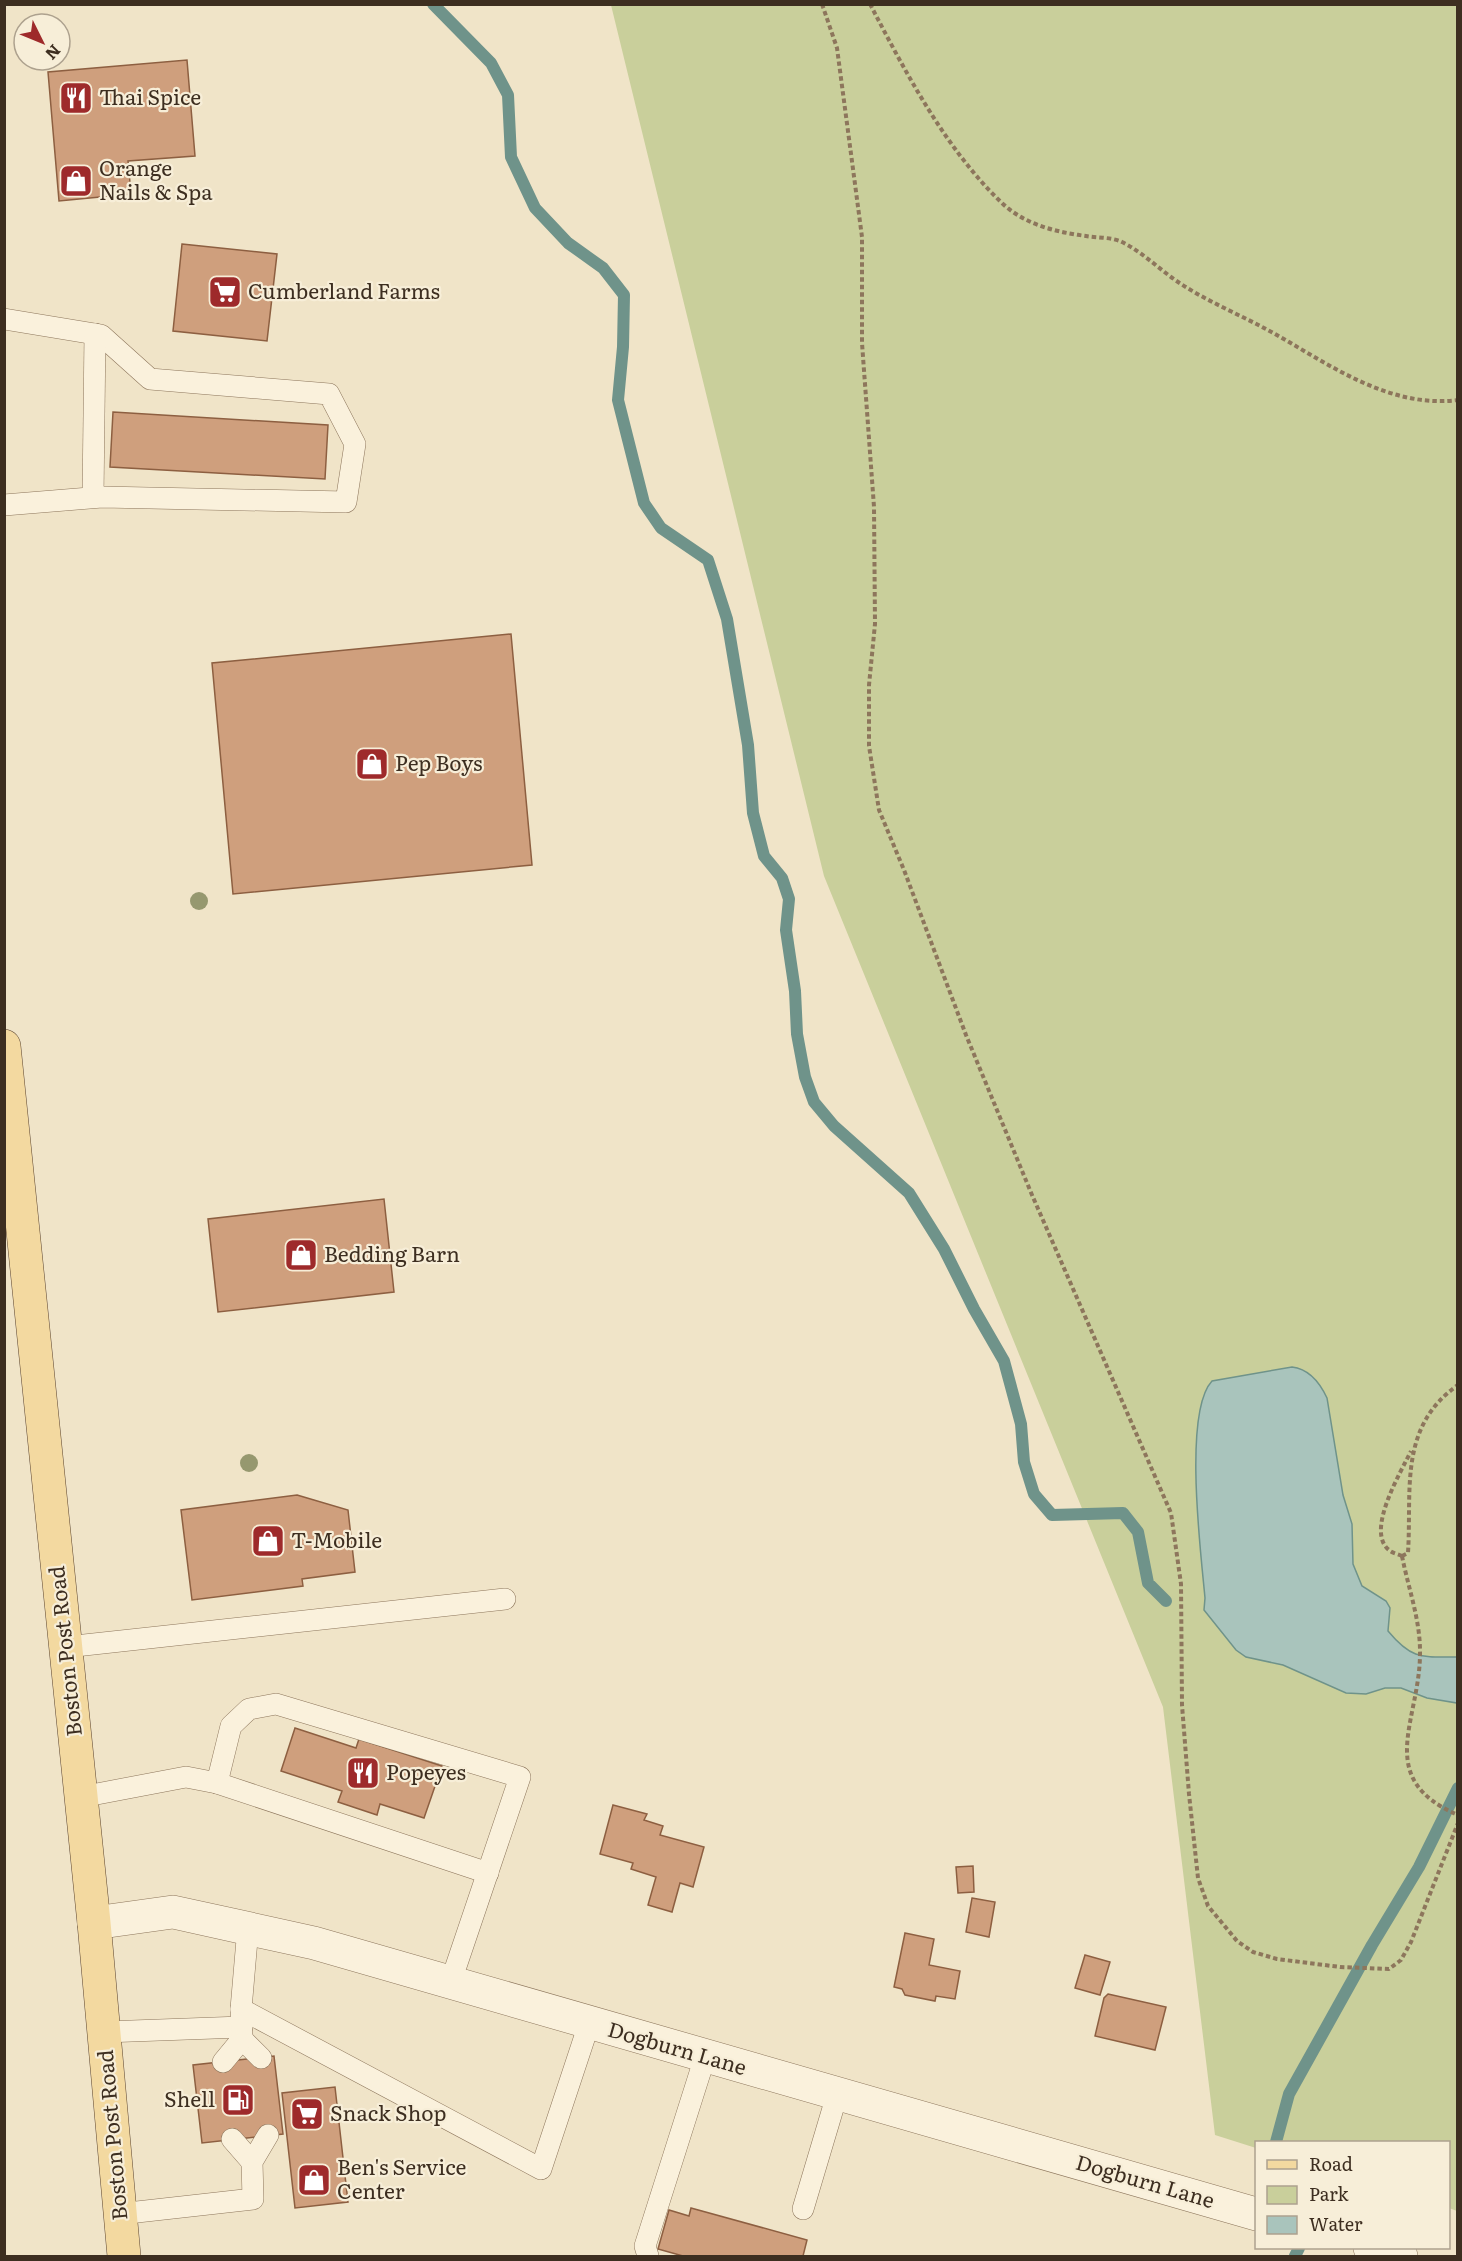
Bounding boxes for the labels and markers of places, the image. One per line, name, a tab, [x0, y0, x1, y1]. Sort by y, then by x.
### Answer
restaurant icon: Thai Spice	[58, 80, 94, 116]
place label: Thai Spice	[99, 80, 201, 111]
place label: Orange Nails & Spa	[99, 151, 213, 206]
shop icon: Orange Nails & Spa	[58, 163, 94, 199]
supermarket icon: Cumberland Farms	[207, 274, 243, 310]
place label: Cumberland Farms	[248, 274, 440, 305]
shop icon: Pep Boys	[354, 746, 390, 782]
place label: Pep Boys	[395, 746, 482, 777]
shop icon: Bedding Barn	[283, 1237, 319, 1273]
place label: Bedding Barn	[324, 1237, 460, 1268]
shop icon: T-Mobile	[250, 1523, 286, 1559]
place label: T-Mobile	[291, 1523, 382, 1554]
restaurant icon: Popeyes	[345, 1755, 381, 1791]
place label: Popeyes	[386, 1755, 466, 1786]
place label: Shell	[164, 2082, 215, 2113]
fuel station icon: Shell	[220, 2082, 256, 2118]
supermarket icon: Snack Shop	[289, 2096, 325, 2132]
place label: Snack Shop	[330, 2096, 446, 2127]
place label: Ben's Service Center	[337, 2150, 467, 2205]
shop icon: Ben's Service Center	[296, 2162, 332, 2198]

